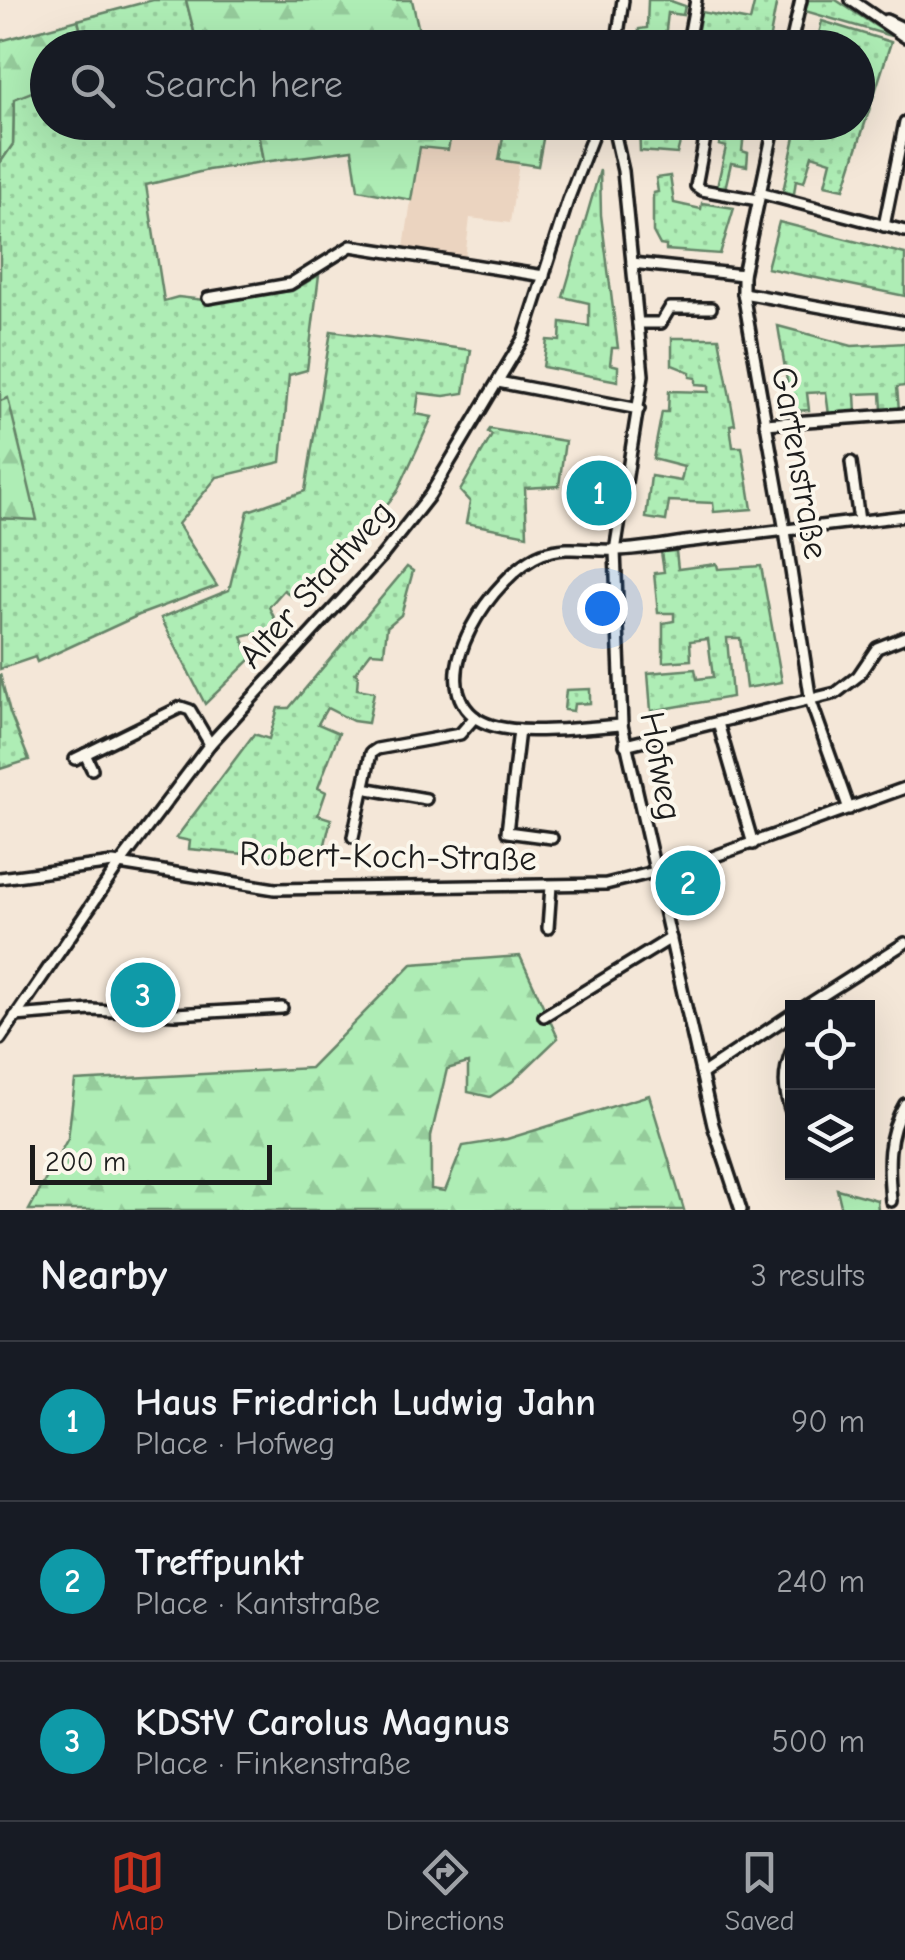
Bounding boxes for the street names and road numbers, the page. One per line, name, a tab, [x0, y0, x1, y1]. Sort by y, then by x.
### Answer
street label: Gartenstraße	[763, 364, 837, 562]
street label: Alter Stadtweg	[230, 492, 402, 676]
street label: Hofweg	[631, 708, 691, 824]
street label: Robert-Koch-Straße	[239, 833, 537, 879]

